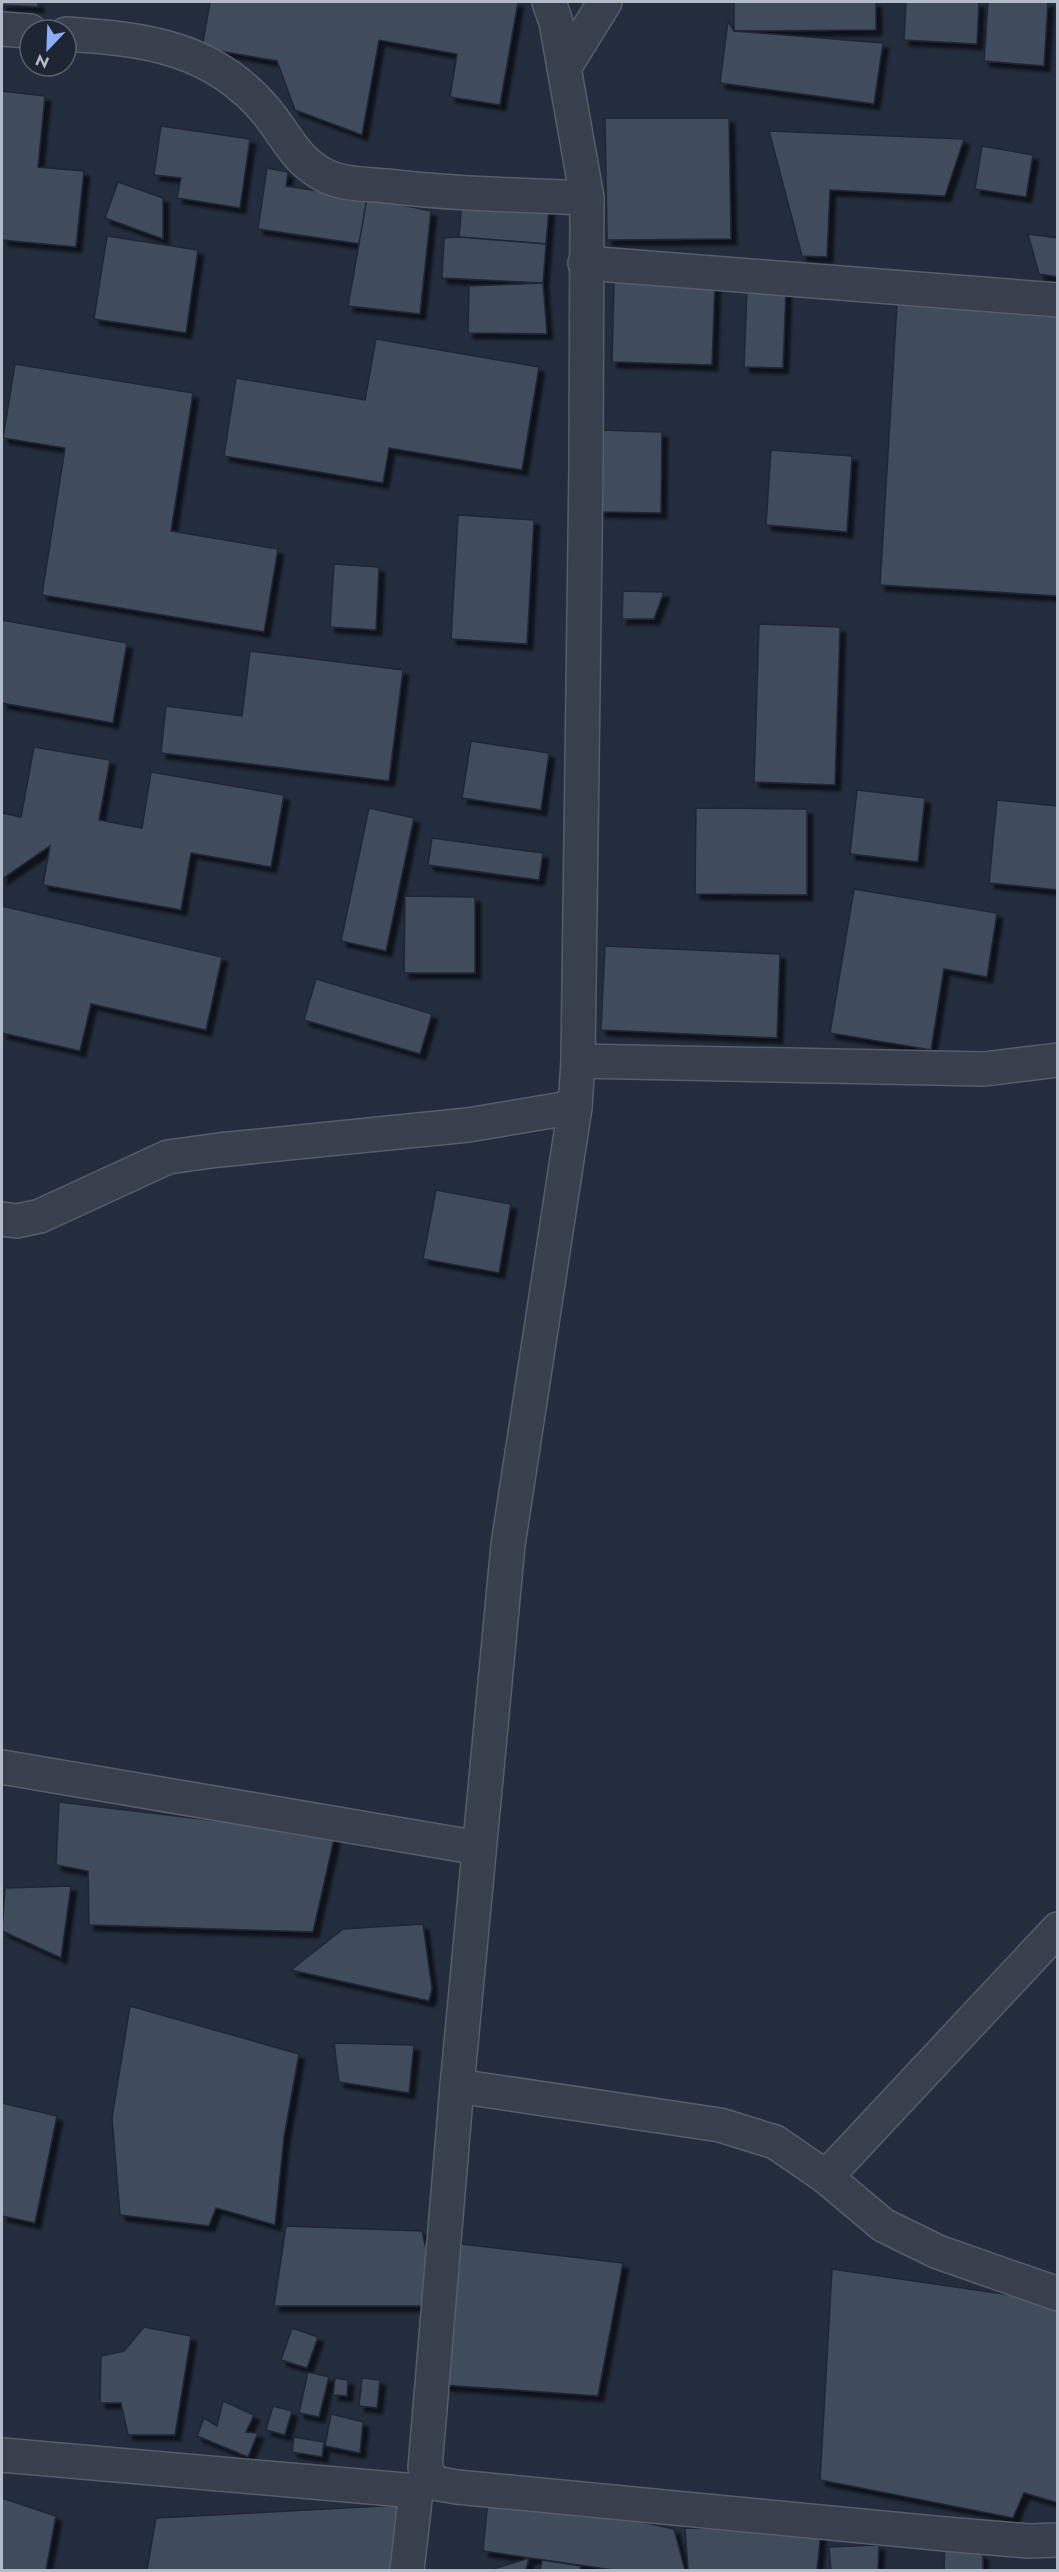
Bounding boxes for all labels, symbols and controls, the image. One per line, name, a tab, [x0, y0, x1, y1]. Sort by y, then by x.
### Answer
north arrow	[18, 18, 78, 78]
text: N	[32, 48, 53, 74]

